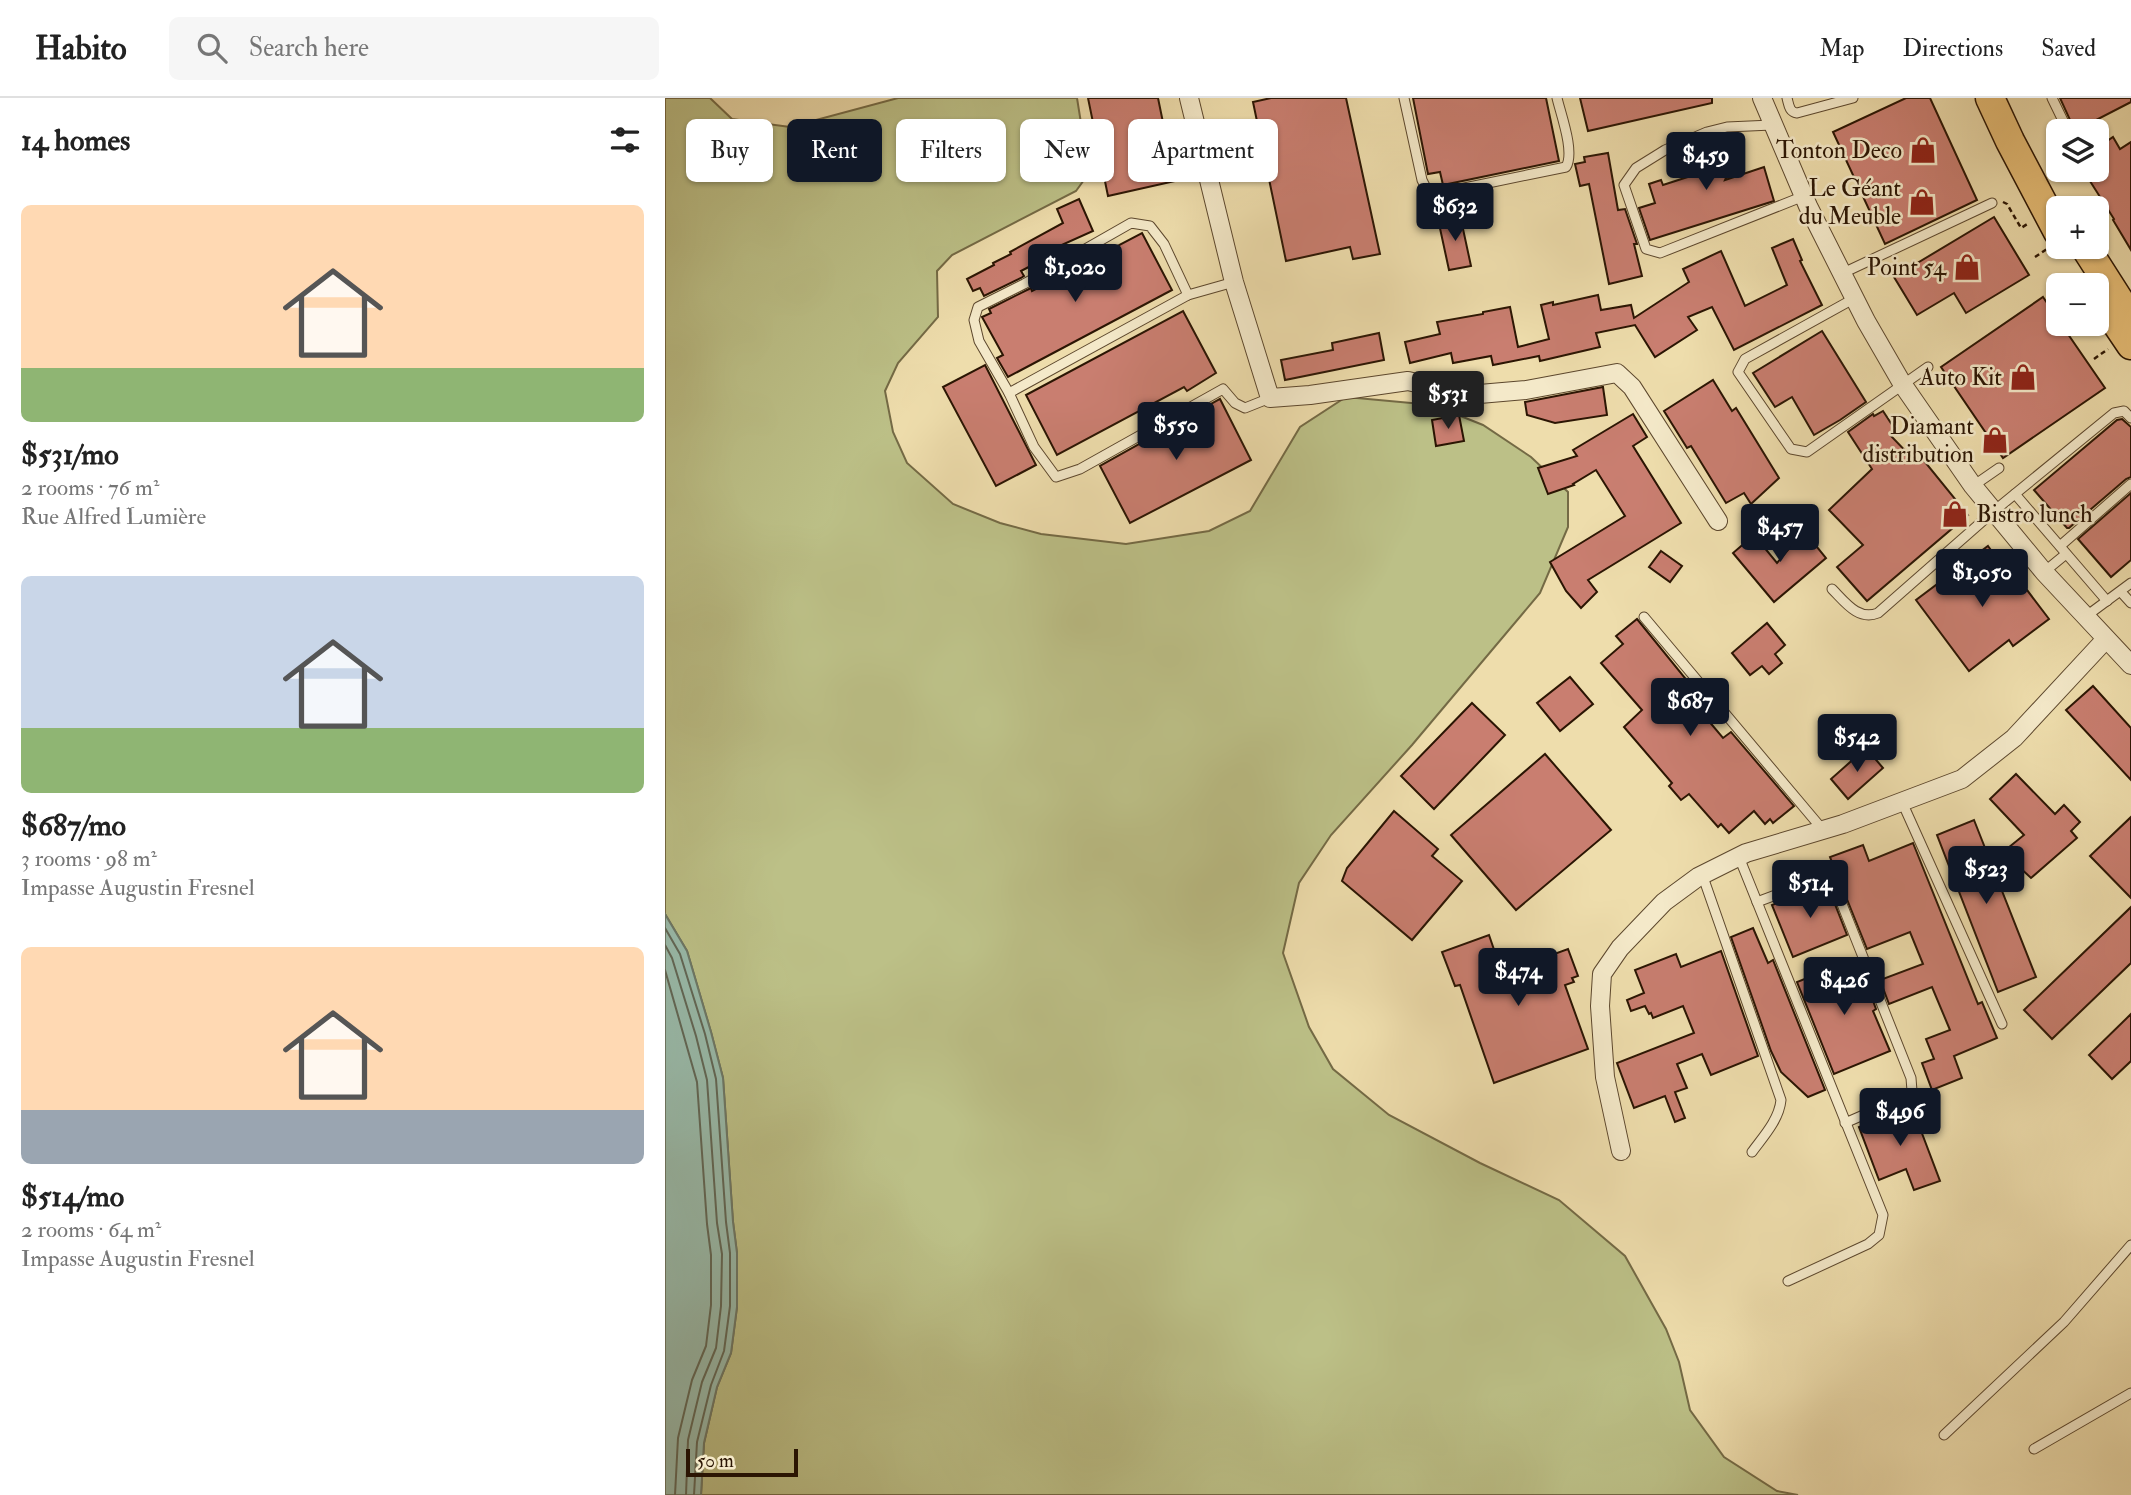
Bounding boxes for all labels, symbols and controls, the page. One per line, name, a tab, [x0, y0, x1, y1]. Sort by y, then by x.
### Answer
search box	[169, 17, 659, 80]
text: Habito	[35, 28, 127, 69]
icon: search	[193, 29, 231, 67]
text: Search here	[249, 32, 369, 64]
text: Map	[1819, 33, 1864, 64]
text: Directions	[1902, 33, 2003, 64]
text: Saved	[2041, 33, 2096, 64]
chip: Buy	[686, 119, 773, 182]
chip: Rent	[787, 119, 882, 182]
chip: Filters	[896, 119, 1006, 182]
chip: New	[1020, 119, 1114, 182]
chip: Apartment	[1128, 119, 1278, 182]
map controls	[2046, 119, 2109, 336]
button: layers	[2046, 119, 2109, 182]
icon: filters	[606, 121, 644, 159]
text: 14 homes	[21, 122, 130, 159]
pin: $459	[1665, 132, 1747, 192]
place label: Tonton Deco	[1776, 135, 1902, 166]
shop icon: Tonton Deco	[1908, 135, 1938, 165]
text: $459	[1682, 140, 1730, 169]
place label: Le Géant du Meuble	[1799, 173, 1901, 232]
pin: $632	[1414, 184, 1496, 243]
shop icon: Le Géant du Meuble	[1907, 187, 1937, 217]
text: $632	[1432, 191, 1478, 220]
button: +	[2046, 196, 2109, 259]
pin: $1,020	[1018, 244, 1132, 304]
icon: home	[270, 250, 396, 376]
text: $1,020	[1044, 252, 1106, 281]
place label: Point 54	[1867, 252, 1947, 283]
shop icon: Point 54	[1952, 252, 1982, 282]
button: −	[2046, 273, 2109, 336]
place label: Auto Kit	[1918, 362, 2002, 393]
shop icon: Auto Kit	[2008, 362, 2038, 392]
pin: $531	[1407, 372, 1489, 431]
text: $531	[1428, 379, 1468, 408]
pin: $550	[1135, 402, 1217, 462]
text: $550	[1154, 410, 1198, 439]
place label: Diamant distribution	[1863, 411, 1974, 470]
shop icon: Diamant distribution	[1980, 425, 2010, 455]
text: $531/mo	[21, 436, 119, 473]
text: 2 rooms · 76 m²	[21, 473, 159, 502]
shop icon: Bistro lunch	[1940, 499, 1970, 529]
place label: Bistro lunch	[1976, 499, 2093, 530]
text: Rue Alfred Lumière	[21, 502, 206, 531]
pin: $457	[1739, 504, 1821, 564]
text: $457	[1757, 512, 1803, 541]
pin: $1,050	[1925, 550, 2039, 609]
text: $1,050	[1952, 557, 2012, 586]
icon: home	[270, 621, 396, 747]
pin: $687	[1649, 678, 1731, 738]
text: $687	[1667, 686, 1713, 715]
pin: $542	[1816, 714, 1898, 774]
text: $542	[1834, 722, 1880, 751]
text: $687/mo	[21, 807, 126, 844]
text: 3 rooms · 98 m²	[21, 844, 157, 873]
pin: $523	[1945, 846, 2027, 906]
text: $523	[1964, 854, 2008, 883]
pin: $514	[1769, 860, 1851, 920]
text: $514	[1788, 868, 1832, 897]
text: Impasse Augustin Fresnel	[21, 873, 255, 902]
pin: $474	[1477, 948, 1559, 1008]
text: $474	[1494, 956, 1542, 985]
pin: $426	[1803, 958, 1885, 1017]
text: $426	[1820, 965, 1868, 994]
icon: home	[270, 992, 396, 1118]
pin: $496	[1859, 1088, 1941, 1148]
text: $496	[1876, 1096, 1924, 1125]
text: $514/mo	[21, 1178, 124, 1215]
text: 2 rooms · 64 m²	[21, 1215, 161, 1244]
text: Impasse Augustin Fresnel	[21, 1244, 255, 1273]
scale bar	[686, 1446, 798, 1478]
text: 50 m	[697, 1449, 734, 1473]

